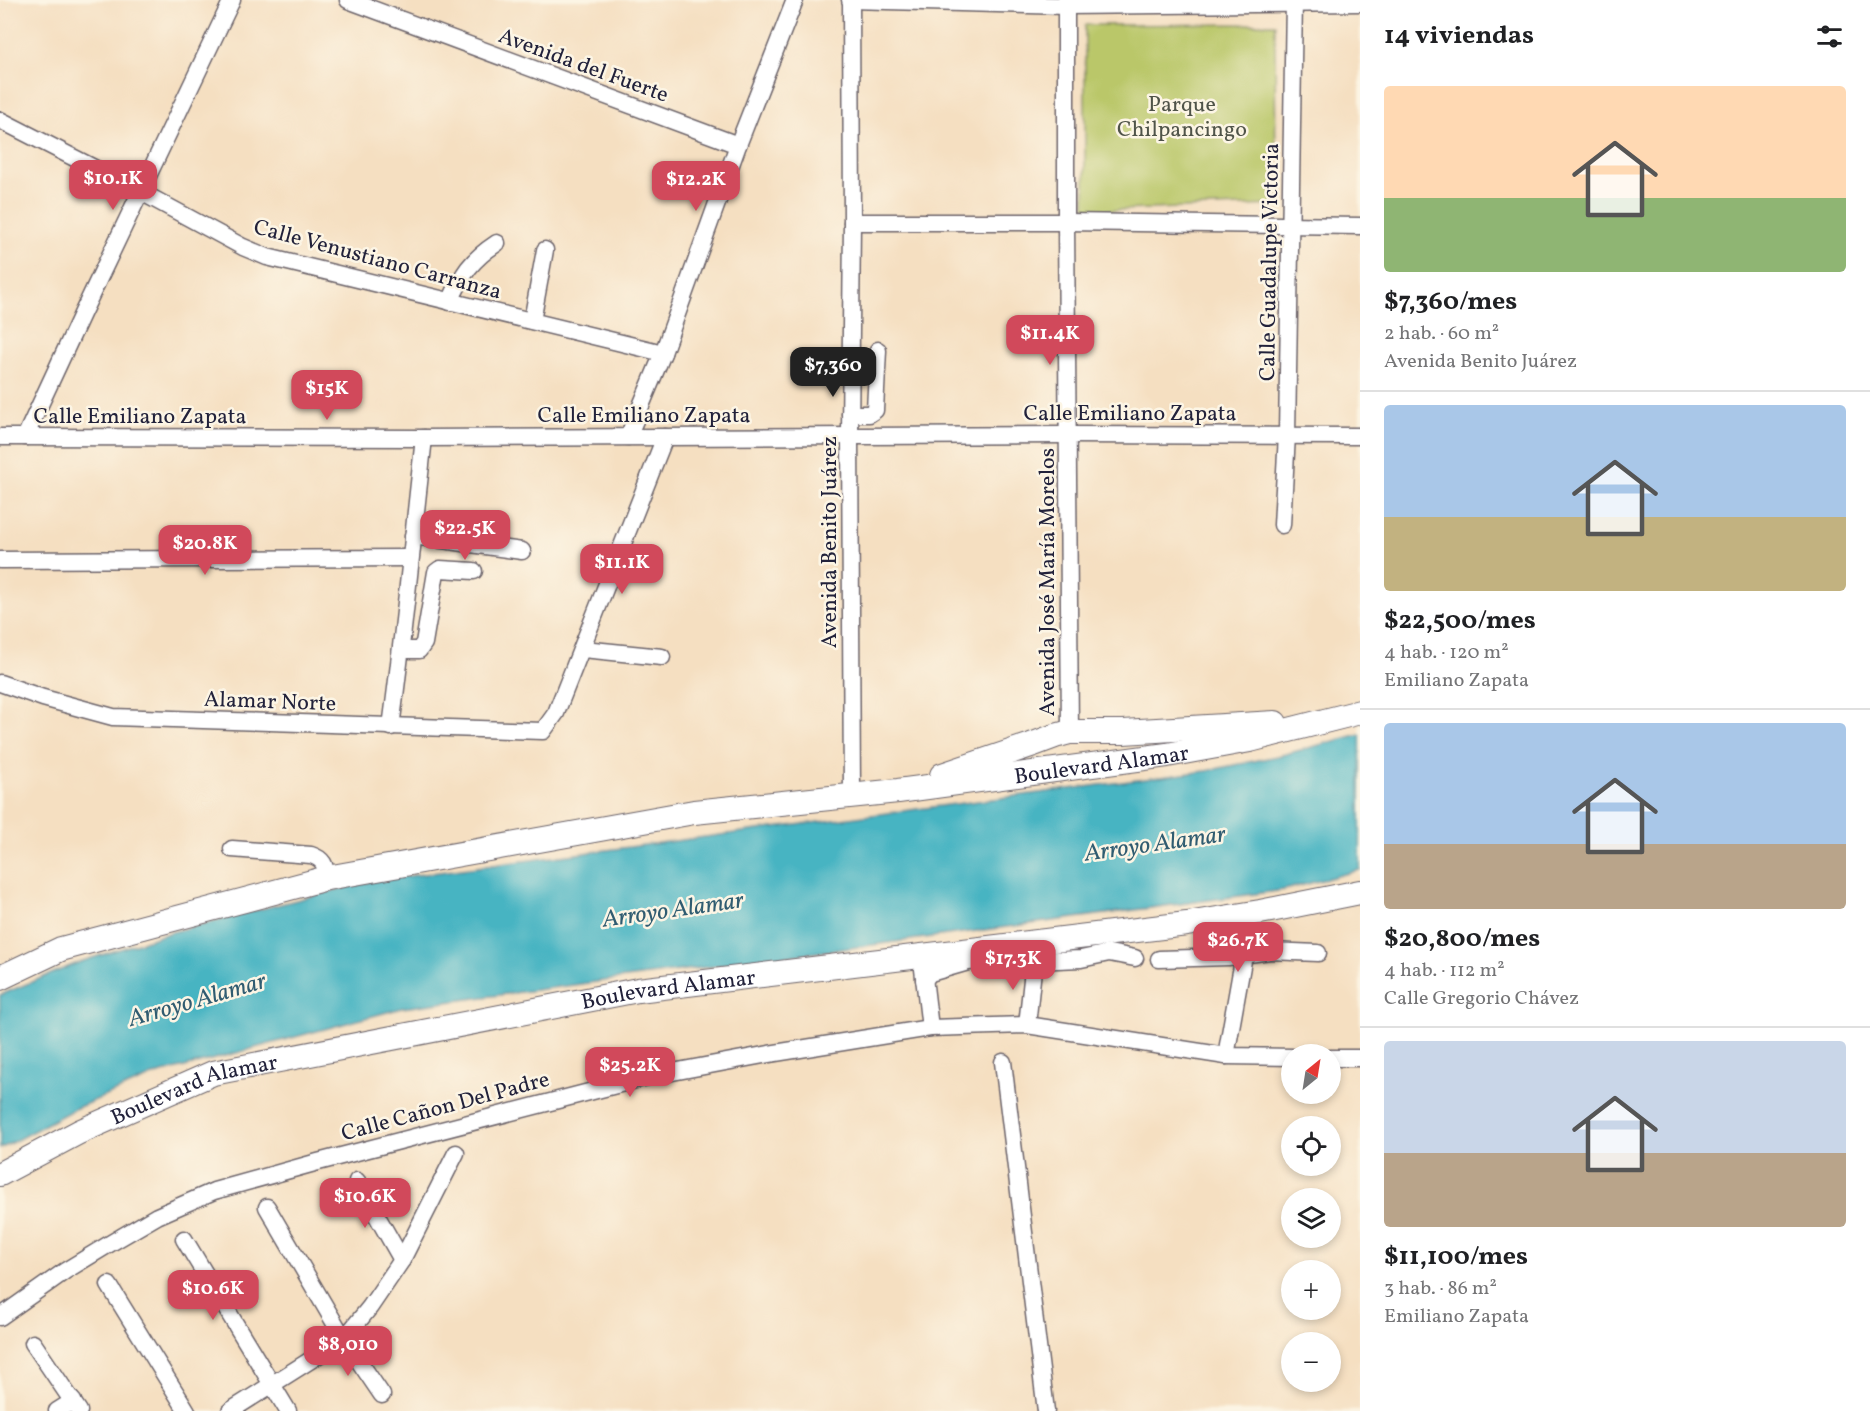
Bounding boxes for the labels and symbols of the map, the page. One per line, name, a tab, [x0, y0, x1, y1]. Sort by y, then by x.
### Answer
street label: Avenida del Fuerte	[494, 21, 673, 112]
park label: Parque Chilpancingo	[1117, 90, 1247, 146]
street label: Calle Guadalupe Victoria	[1253, 143, 1288, 381]
pin: $10.1K	[64, 160, 162, 211]
pin: $12.2K	[647, 161, 745, 212]
street label: Calle Venustiano Carranza	[250, 212, 505, 308]
pin: $11.4K	[1001, 315, 1099, 366]
pin: $7,360	[784, 347, 882, 398]
pin: $15K	[291, 370, 363, 421]
street label: Calle Emiliano Zapata	[1024, 399, 1236, 430]
street label: Calle Emiliano Zapata	[538, 401, 750, 432]
street label: Calle Emiliano Zapata	[34, 402, 246, 433]
street label: Avenida Benito Juárez	[815, 436, 846, 648]
street label: Avenida José María Morelos	[1033, 448, 1064, 716]
pin: $22.5K	[416, 510, 514, 561]
pin: $20.8K	[156, 525, 254, 576]
pin: $11.1K	[573, 544, 671, 595]
street label: Alamar Norte	[203, 685, 337, 720]
street label: Boulevard Alamar	[1012, 738, 1192, 793]
water label: Arroyo Alamar	[1081, 818, 1229, 872]
water label: Arroyo Alamar	[599, 884, 747, 938]
pin: $26.7K	[1189, 922, 1287, 973]
pin: $17.3K	[964, 940, 1062, 991]
street label: Boulevard Alamar	[579, 963, 757, 1019]
water label: Arroyo Alamar	[123, 965, 272, 1037]
north arrow	[1281, 1044, 1341, 1104]
pin: $25.2K	[581, 1047, 679, 1098]
street label: Boulevard Alamar	[106, 1048, 280, 1134]
street label: Calle Cañon Del Padre	[338, 1065, 553, 1150]
pin: $10.6K	[316, 1178, 414, 1229]
pin: $10.6K	[164, 1270, 262, 1321]
pin: $8,010	[299, 1326, 397, 1377]

